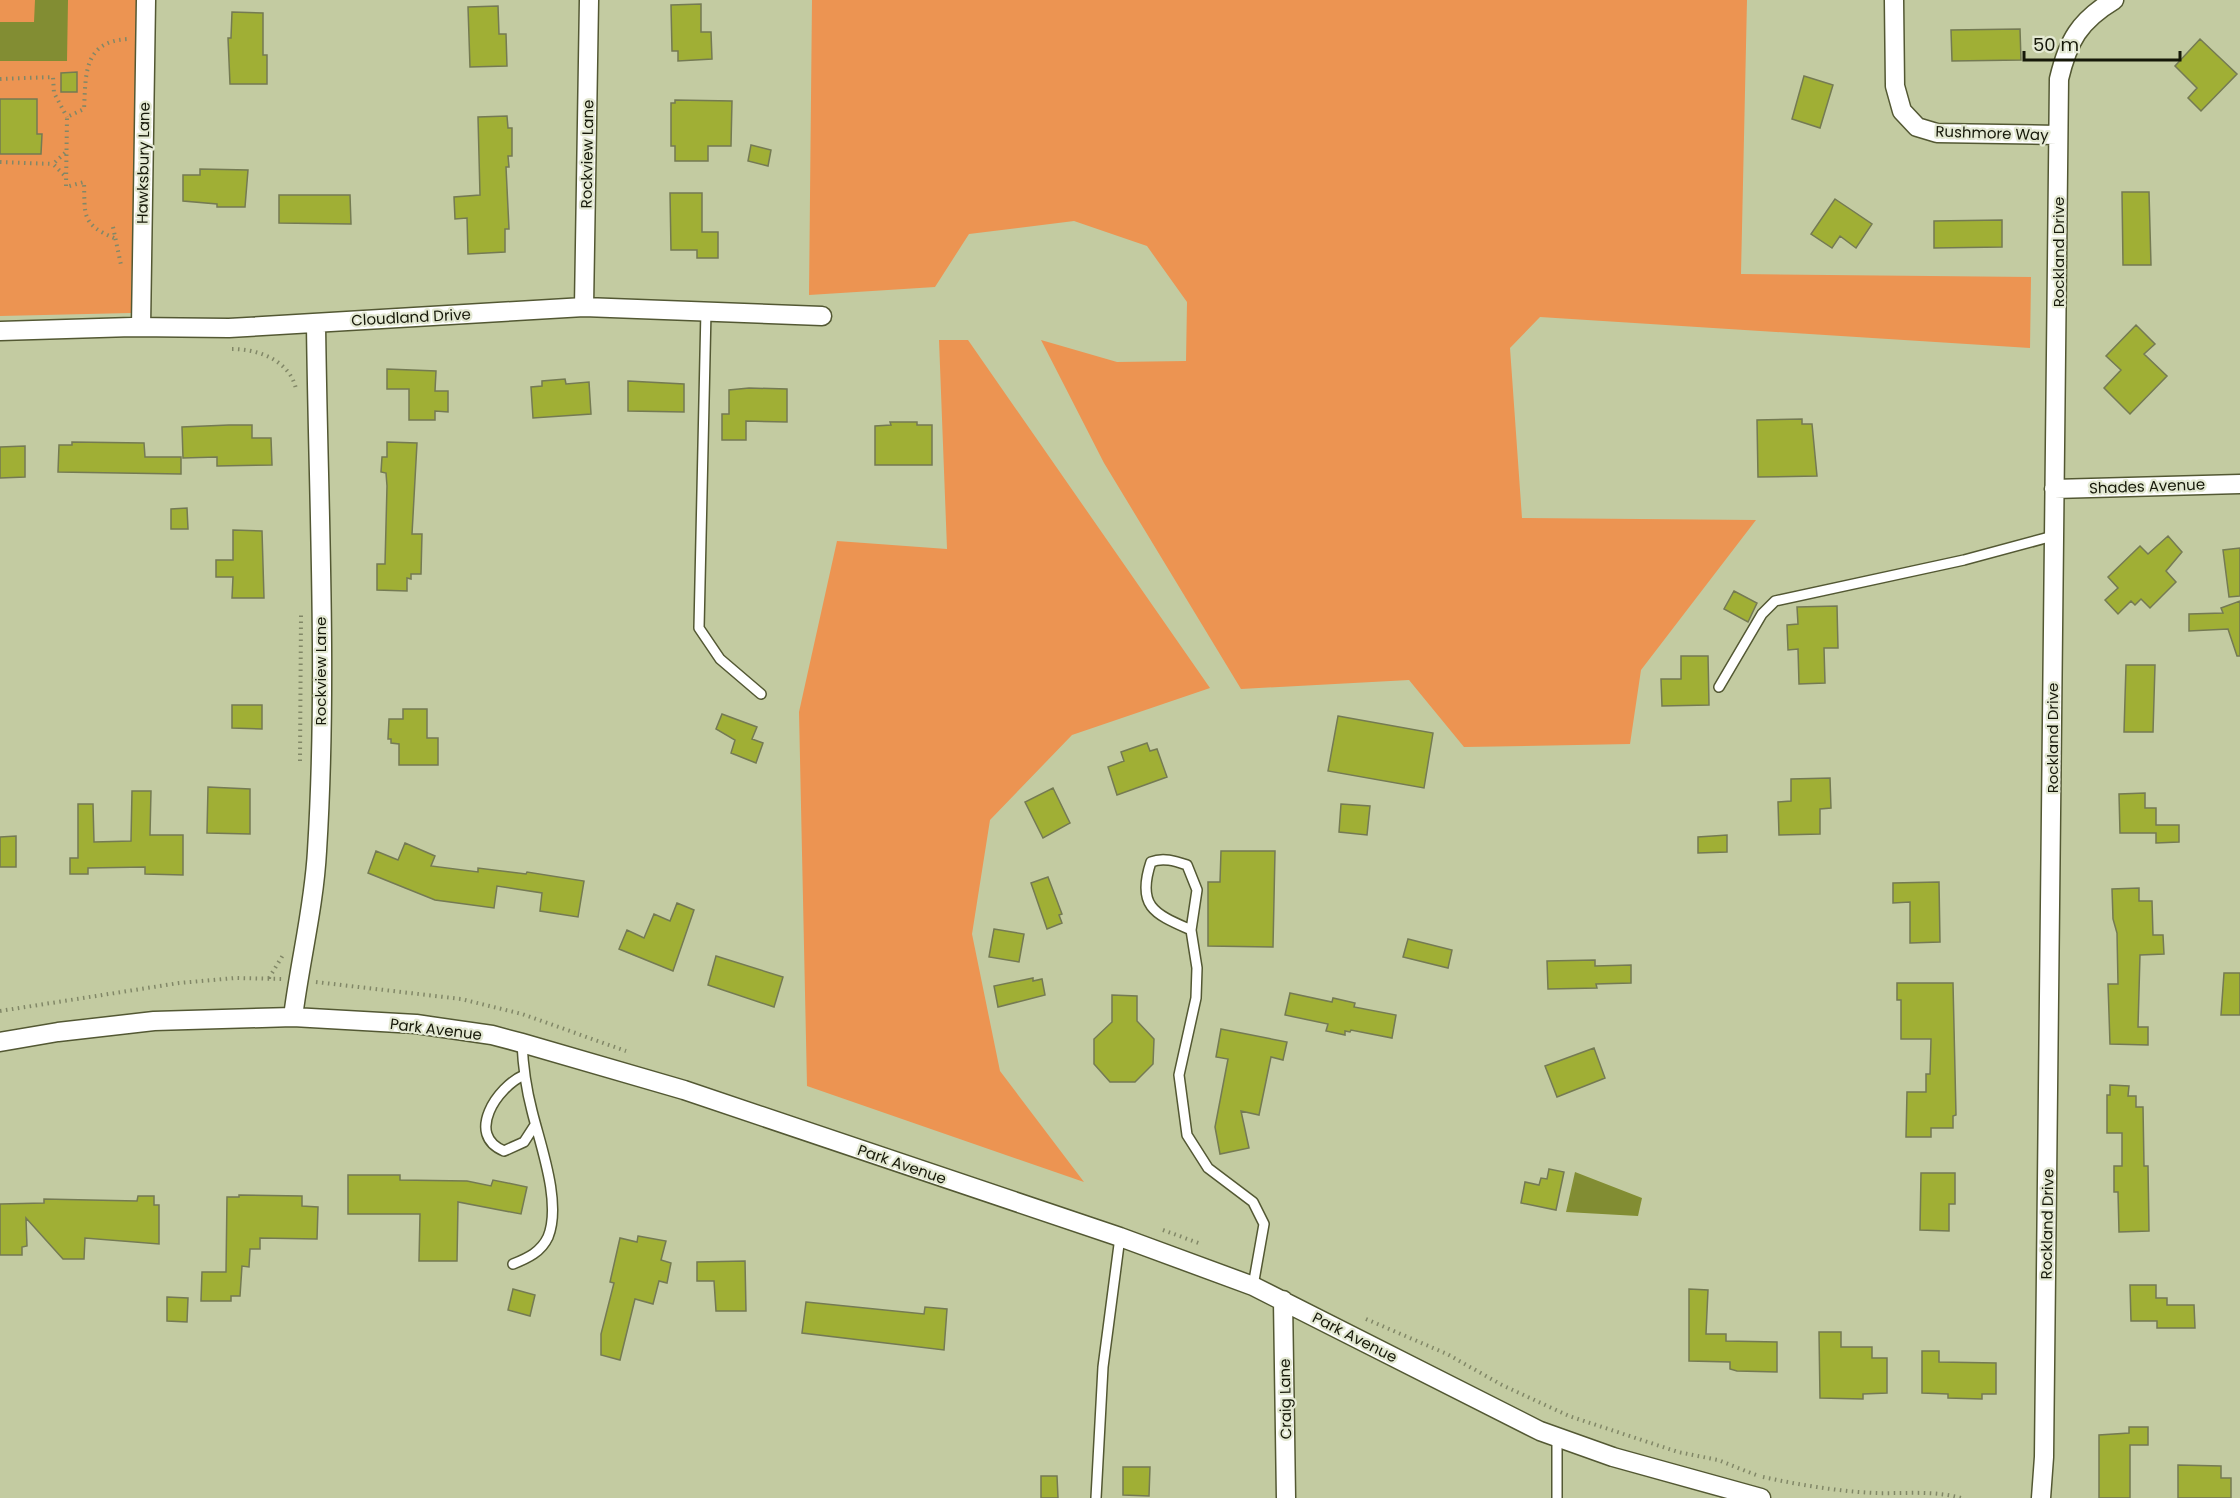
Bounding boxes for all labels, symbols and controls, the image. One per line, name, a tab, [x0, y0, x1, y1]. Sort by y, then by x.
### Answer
scale bar	[2024, 24, 2180, 62]
text: 50 m	[2033, 32, 2079, 57]
street label: Rockview Lane	[576, 99, 598, 209]
street label: Hawksbury Lane	[131, 102, 155, 224]
street label: Rushmore Way	[1935, 121, 2050, 145]
street label: Rockland Drive	[2048, 197, 2069, 307]
street label: Cloudland Drive	[351, 303, 471, 331]
street label: Shades Avenue	[2089, 473, 2205, 499]
street label: Rockview Lane	[310, 617, 331, 725]
street label: Rockland Drive	[2042, 683, 2063, 793]
street label: Park Avenue	[389, 1013, 483, 1045]
street label: Park Avenue	[855, 1139, 949, 1189]
street label: Rockland Drive	[2036, 1168, 2058, 1280]
street label: Park Avenue	[1309, 1307, 1401, 1367]
street label: Craig Lane	[1274, 1358, 1296, 1440]

